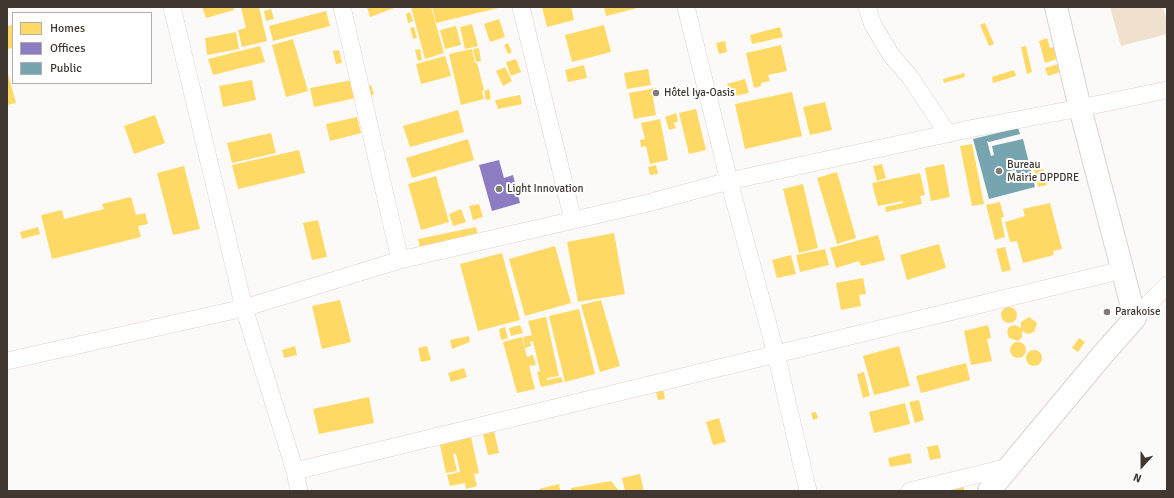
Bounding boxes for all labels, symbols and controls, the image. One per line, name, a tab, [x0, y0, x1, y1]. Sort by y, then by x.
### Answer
legend	[12, 12, 152, 84]
text: Homes	[50, 21, 85, 36]
text: Offices	[50, 41, 85, 56]
text: Public	[50, 61, 82, 76]
place label: Hôtel Iya-Oasis	[664, 86, 735, 100]
marker: Hôtel Iya-Oasis	[651, 88, 661, 98]
place label: Bureau Mairie DPPDRE	[1007, 158, 1079, 184]
marker: Bureau Mairie DPPDRE	[994, 166, 1004, 176]
place label: Light Innovation	[507, 182, 584, 196]
marker: Light Innovation	[494, 184, 504, 194]
place label: Parakoise	[1115, 305, 1160, 319]
marker: Parakoise	[1102, 307, 1112, 317]
north arrow	[1122, 446, 1162, 486]
text: N	[1132, 470, 1143, 485]

